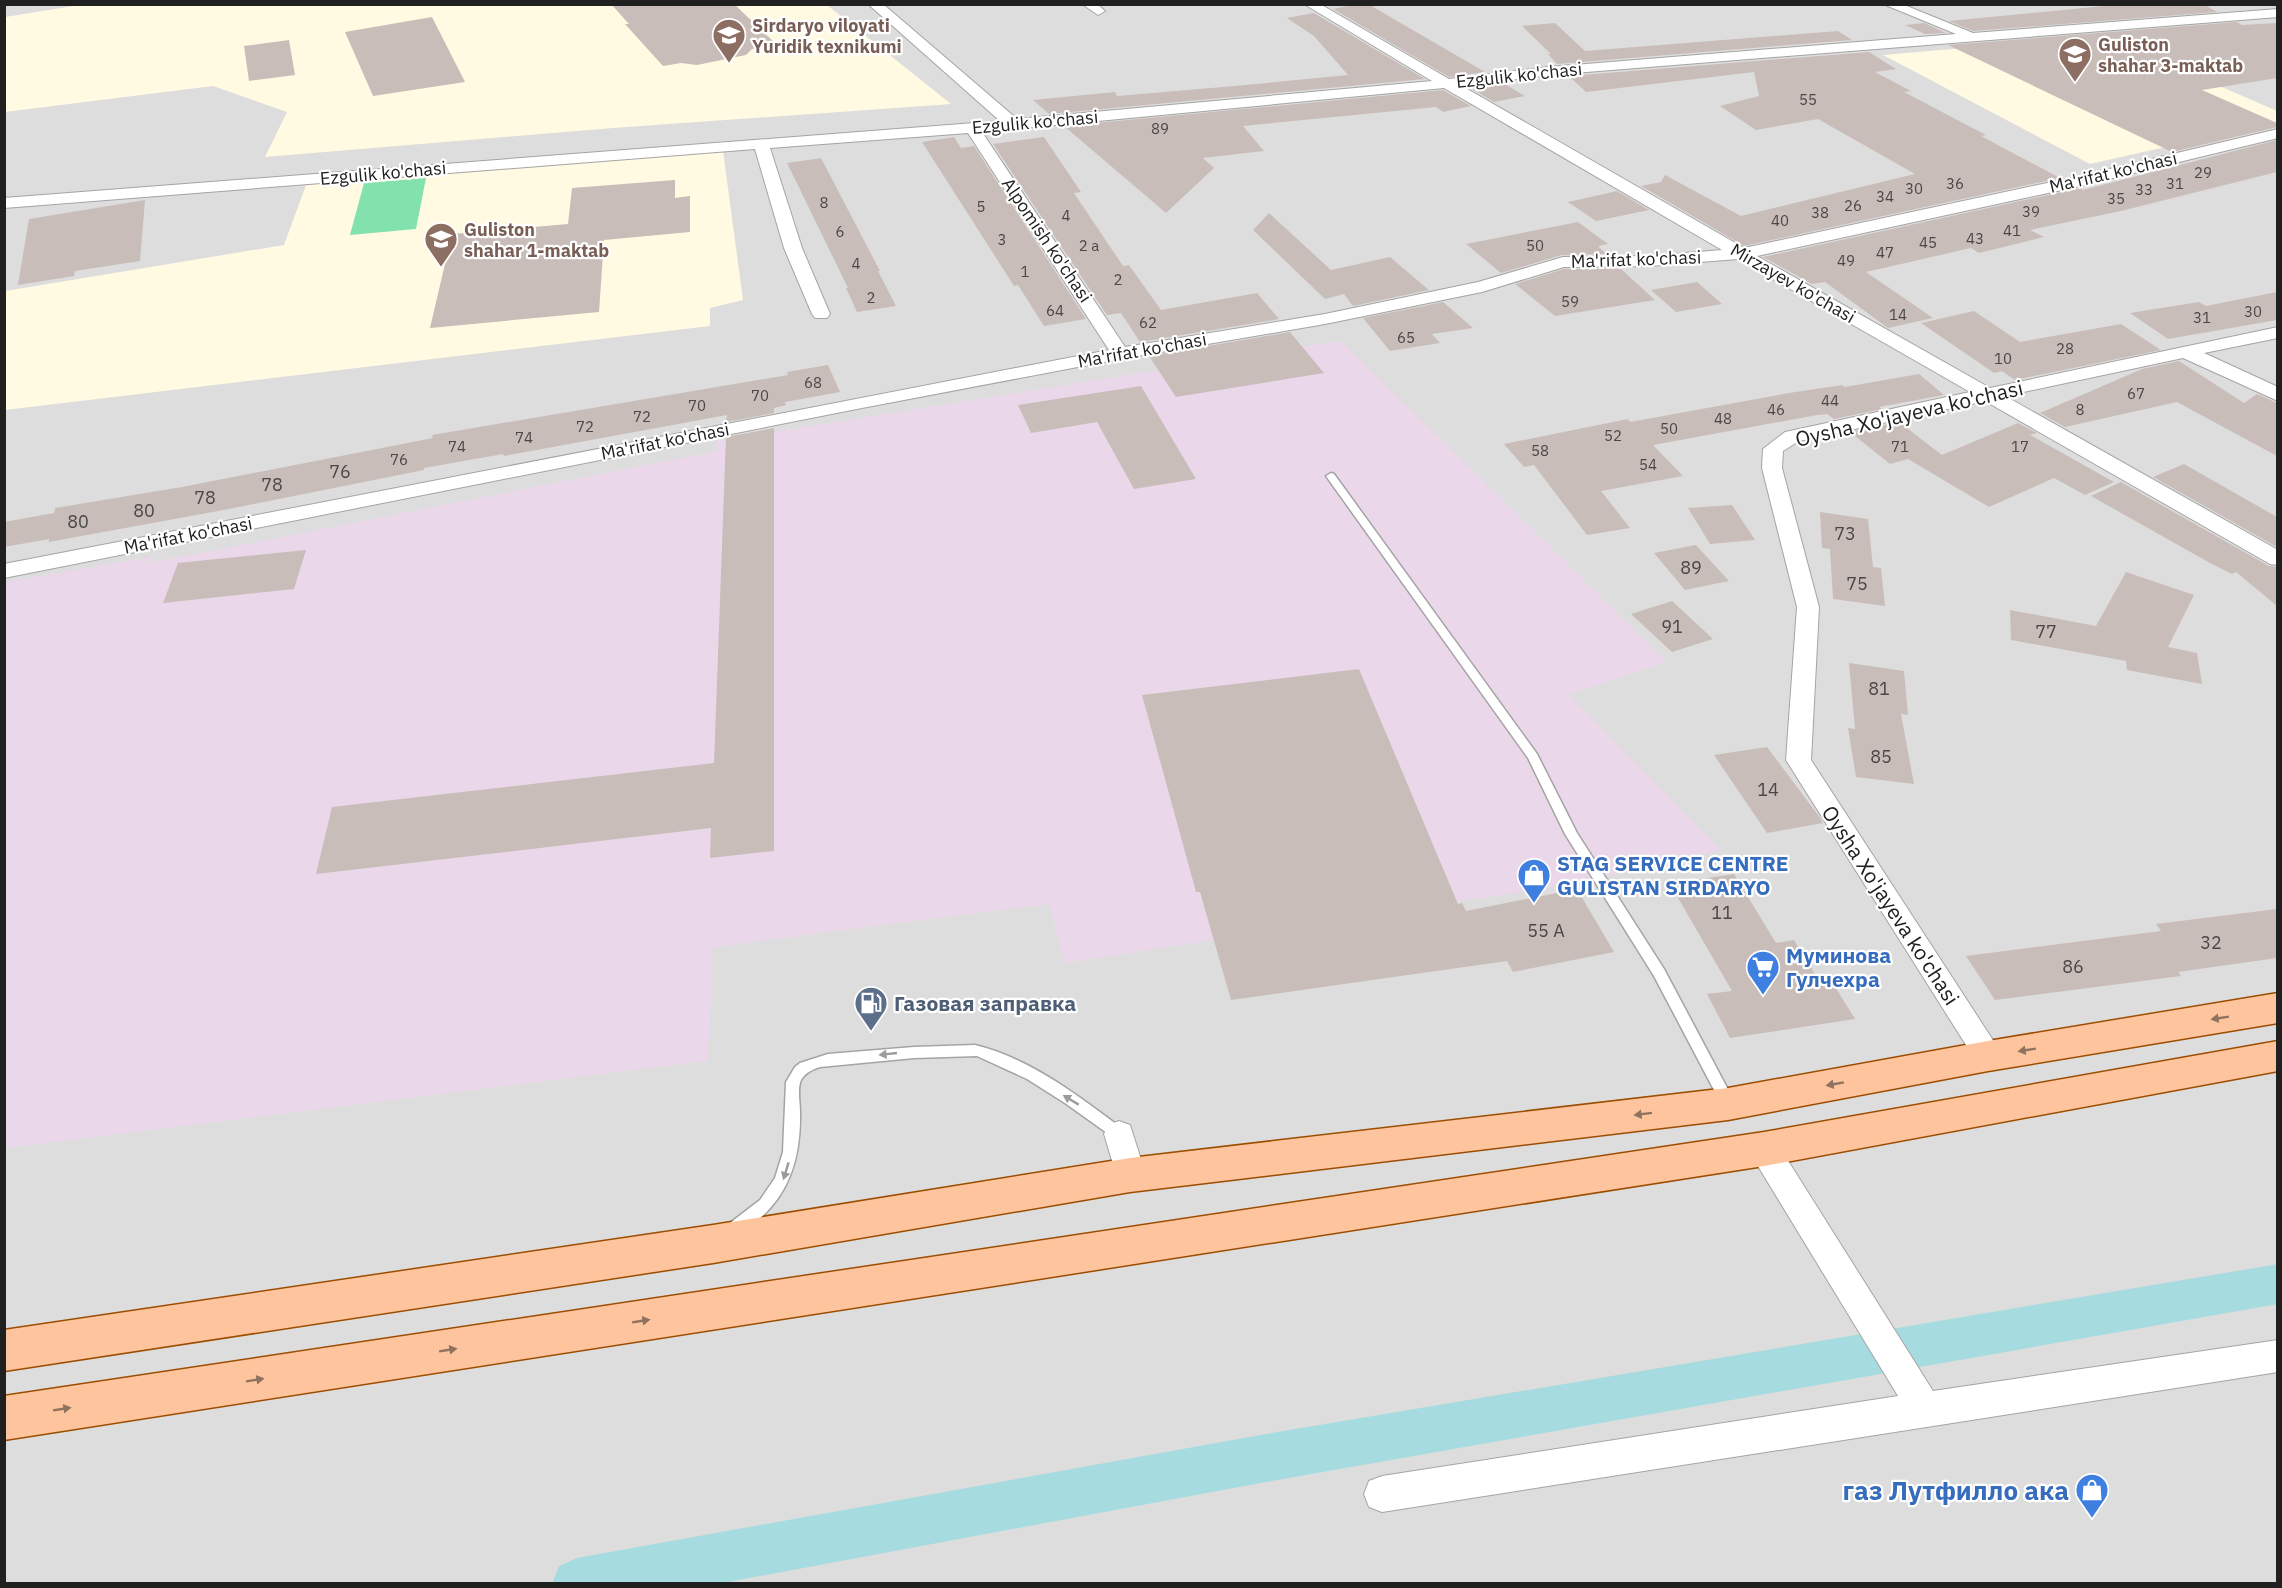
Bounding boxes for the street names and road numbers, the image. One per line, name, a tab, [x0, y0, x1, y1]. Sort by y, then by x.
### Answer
street label: Ezgulik ko'chasi	[1455, 57, 1583, 93]
street label: Ezgulik ko'chasi	[971, 105, 1099, 139]
street label: Ma'rifat ko'chasi	[2047, 146, 2179, 198]
street label: Ezgulik ko'chasi	[319, 156, 447, 190]
street label: Alpomish ko'chasi	[997, 173, 1097, 307]
street label: Mirzayev ko'chasi	[1726, 238, 1860, 328]
street label: Ma'rifat ko'chasi	[1570, 245, 1702, 273]
street label: Ma'rifat ko'chasi	[1076, 327, 1208, 373]
street label: Oysha Xo'jayeva ko'chasi	[1792, 373, 2026, 453]
street label: Ma'rifat ko'chasi	[599, 417, 731, 465]
street label: Ma'rifat ko'chasi	[122, 511, 254, 559]
street label: Oysha Xo'jayeva ko'chasi	[1816, 800, 1966, 1010]

